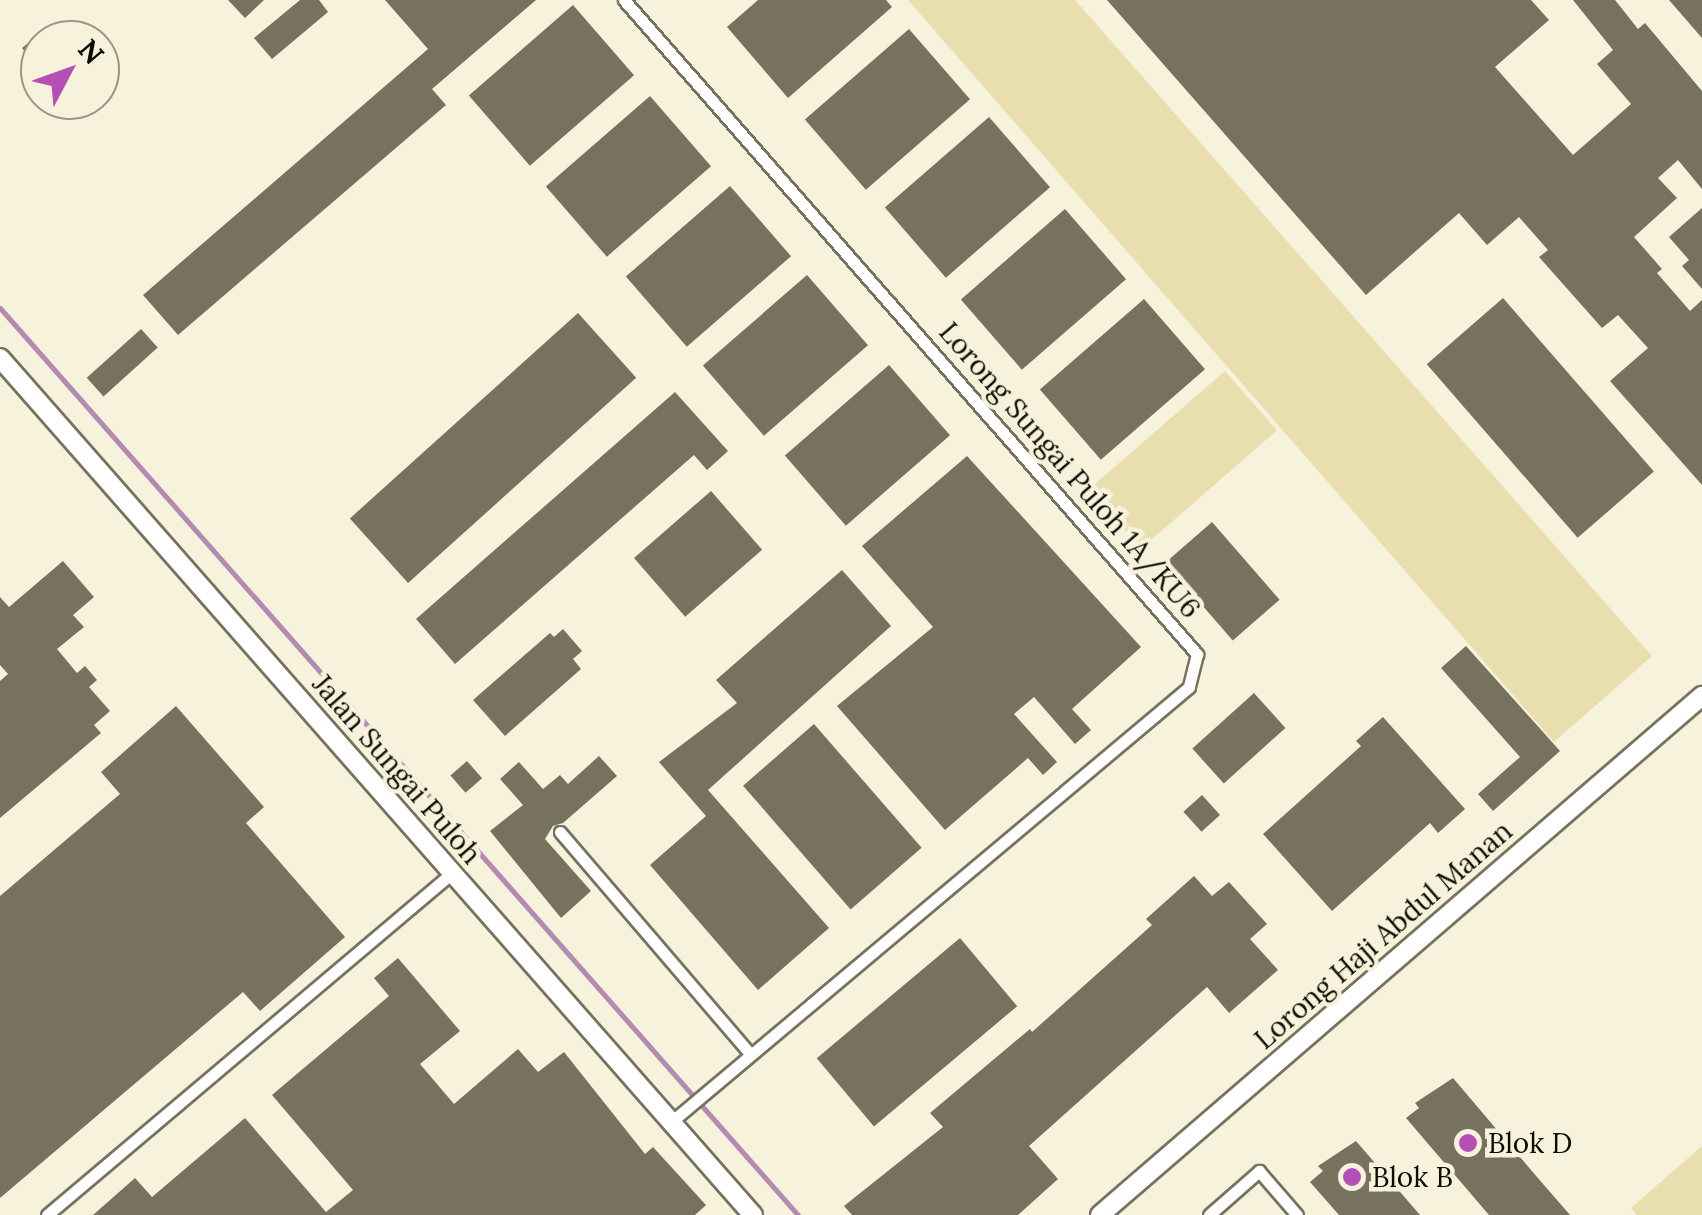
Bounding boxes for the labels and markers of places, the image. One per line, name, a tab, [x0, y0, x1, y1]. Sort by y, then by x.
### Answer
place label: Blok D	[1488, 1126, 1572, 1160]
marker: Blok D	[1457, 1132, 1479, 1154]
place label: Blok B	[1372, 1160, 1453, 1194]
marker: Blok B	[1341, 1166, 1363, 1188]

